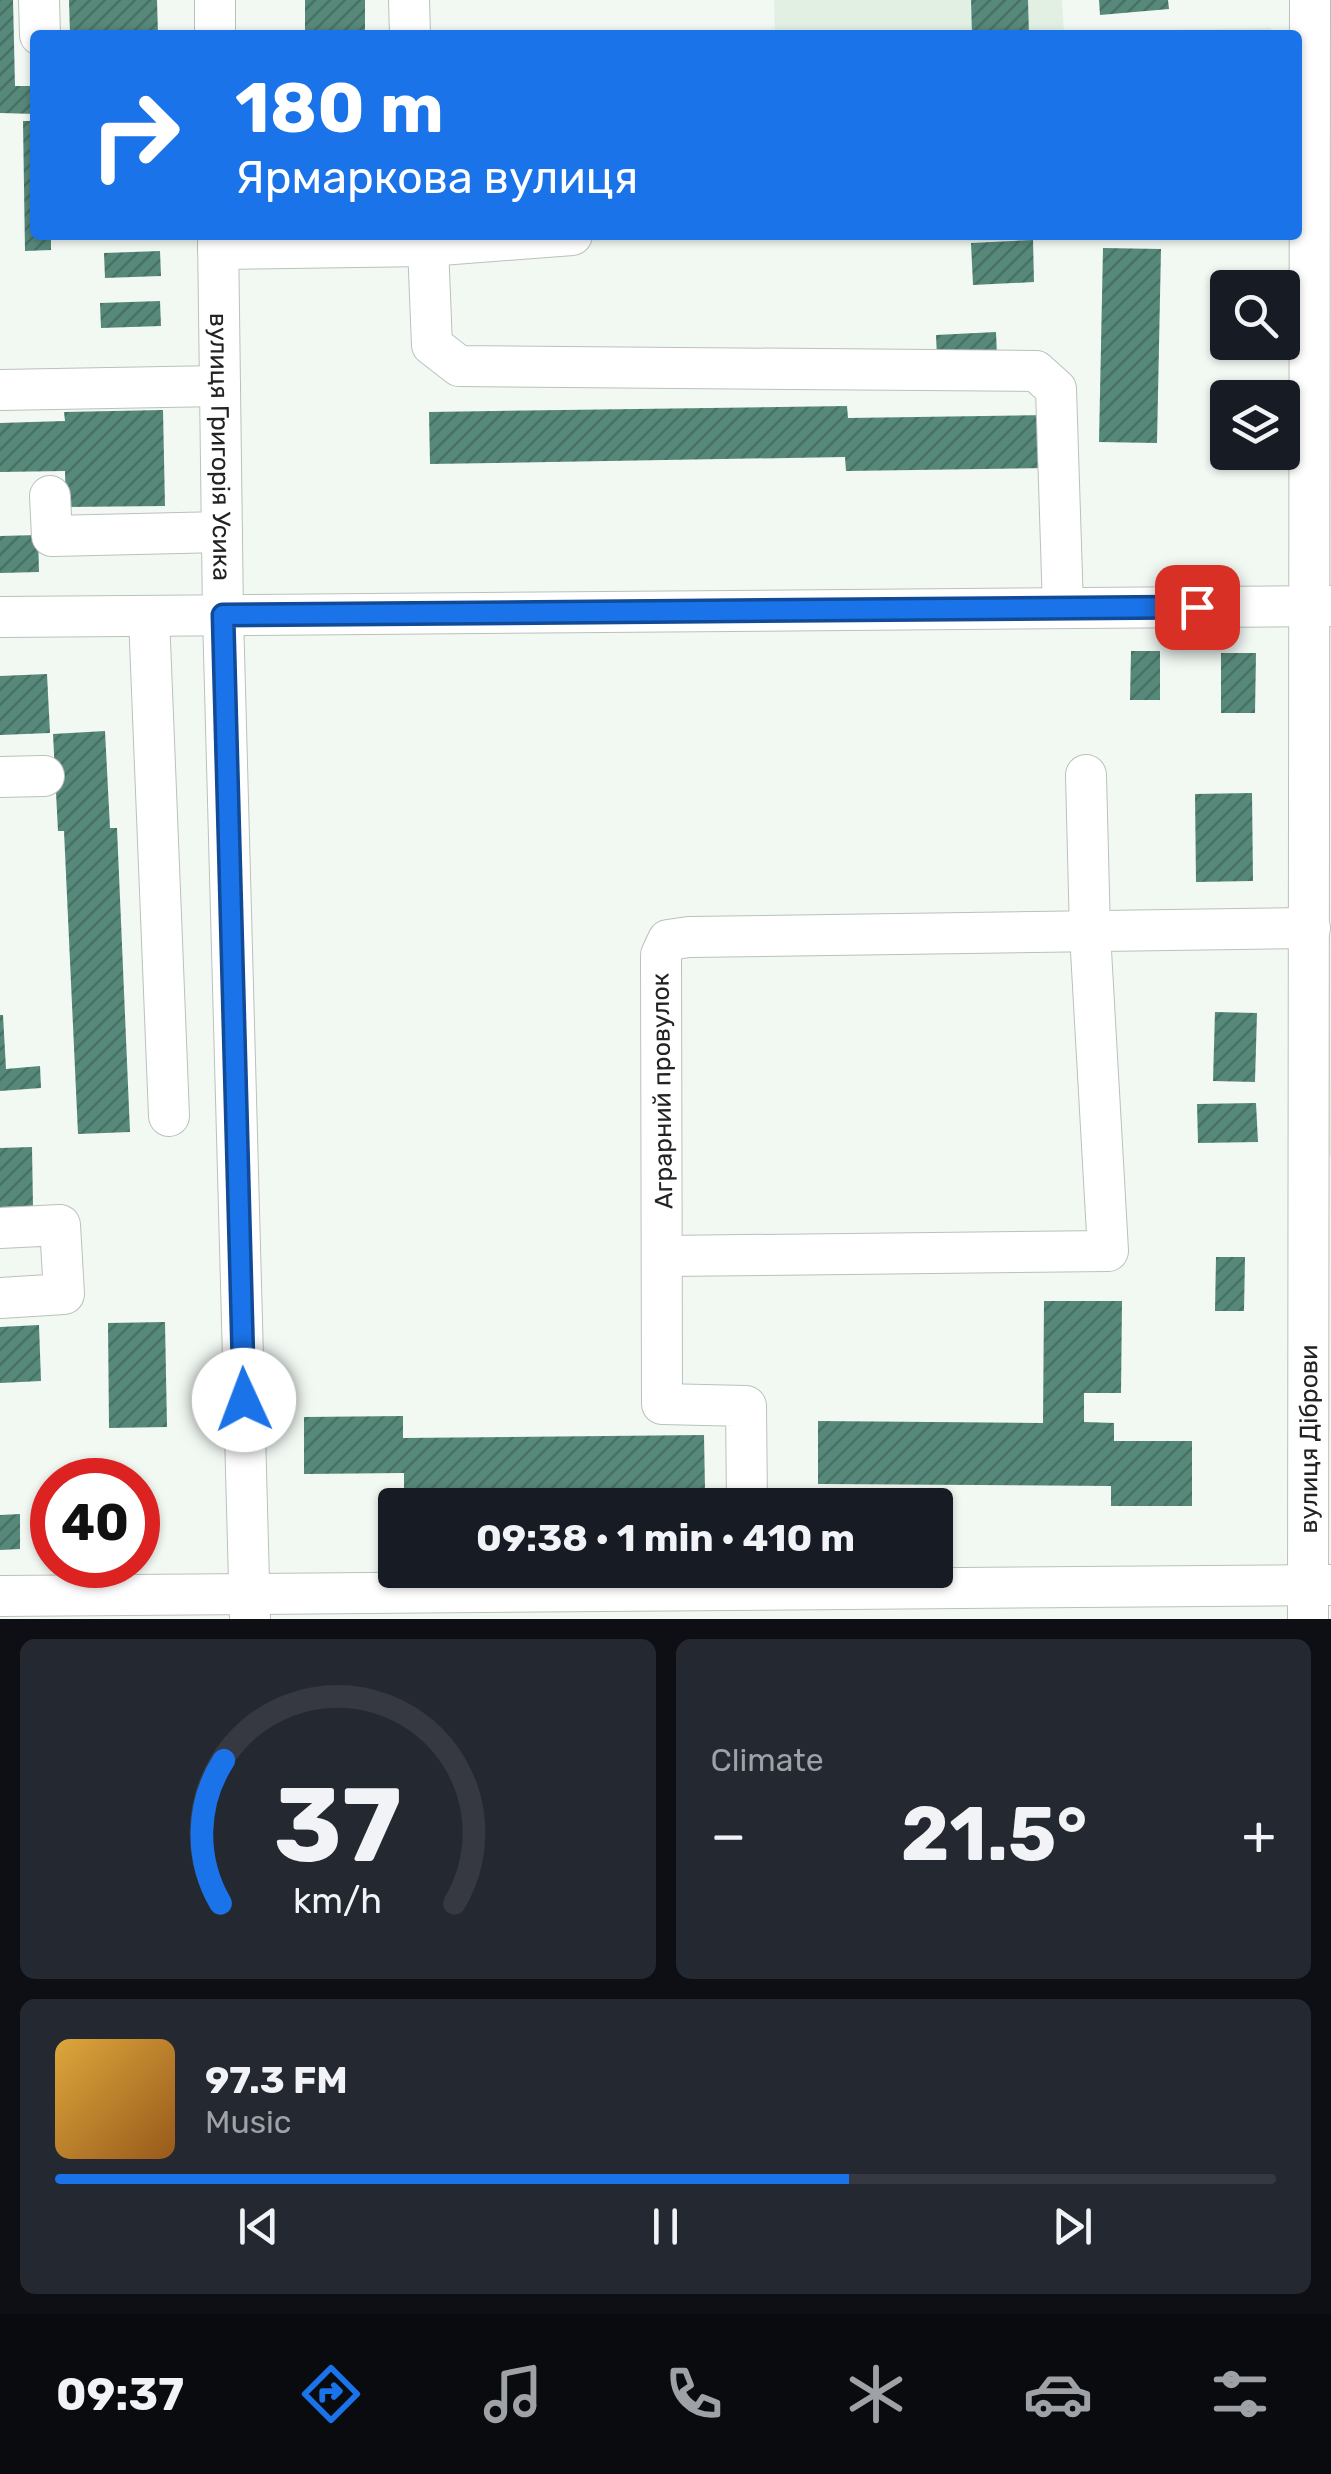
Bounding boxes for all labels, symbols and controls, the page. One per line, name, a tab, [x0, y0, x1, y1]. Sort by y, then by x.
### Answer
text: 180 m	[235, 67, 444, 150]
icon: right	[70, 70, 200, 200]
text: Ярмаркова вулиця	[235, 151, 638, 204]
map controls	[1210, 270, 1300, 470]
button: search	[1210, 270, 1300, 360]
street label: вулиця Григорія Усика	[205, 313, 237, 581]
button: layers	[1210, 380, 1300, 470]
pin	[1155, 565, 1240, 650]
icon: arrive	[1170, 580, 1225, 635]
street label: Аграрний провулок	[645, 973, 679, 1209]
street label: вулиця Діброви	[1294, 1345, 1323, 1533]
position arrow	[192, 1348, 296, 1452]
speed limit sign: 40	[30, 1458, 160, 1588]
text: 09:38 · 1 min · 410 m	[476, 1515, 855, 1561]
text: Climate	[711, 1741, 824, 1779]
text: 37	[274, 1764, 402, 1887]
text: 21.5°	[901, 1790, 1087, 1879]
text: −	[711, 1803, 746, 1868]
text: +	[1242, 1803, 1276, 1868]
text: km/h	[293, 1880, 382, 1922]
text: 97.3 FM	[205, 2057, 348, 2103]
text: Music	[205, 2103, 291, 2141]
icon: previous	[231, 2199, 286, 2254]
icon: pause	[638, 2199, 693, 2254]
icon: next	[1045, 2199, 1100, 2254]
icon: directions	[296, 2359, 366, 2429]
icon: music	[478, 2359, 548, 2429]
icon: phone	[659, 2359, 729, 2429]
icon: climate	[841, 2359, 911, 2429]
icon: car	[1023, 2359, 1093, 2429]
icon: filters	[1205, 2359, 1275, 2429]
text: 09:37	[56, 2368, 184, 2421]

